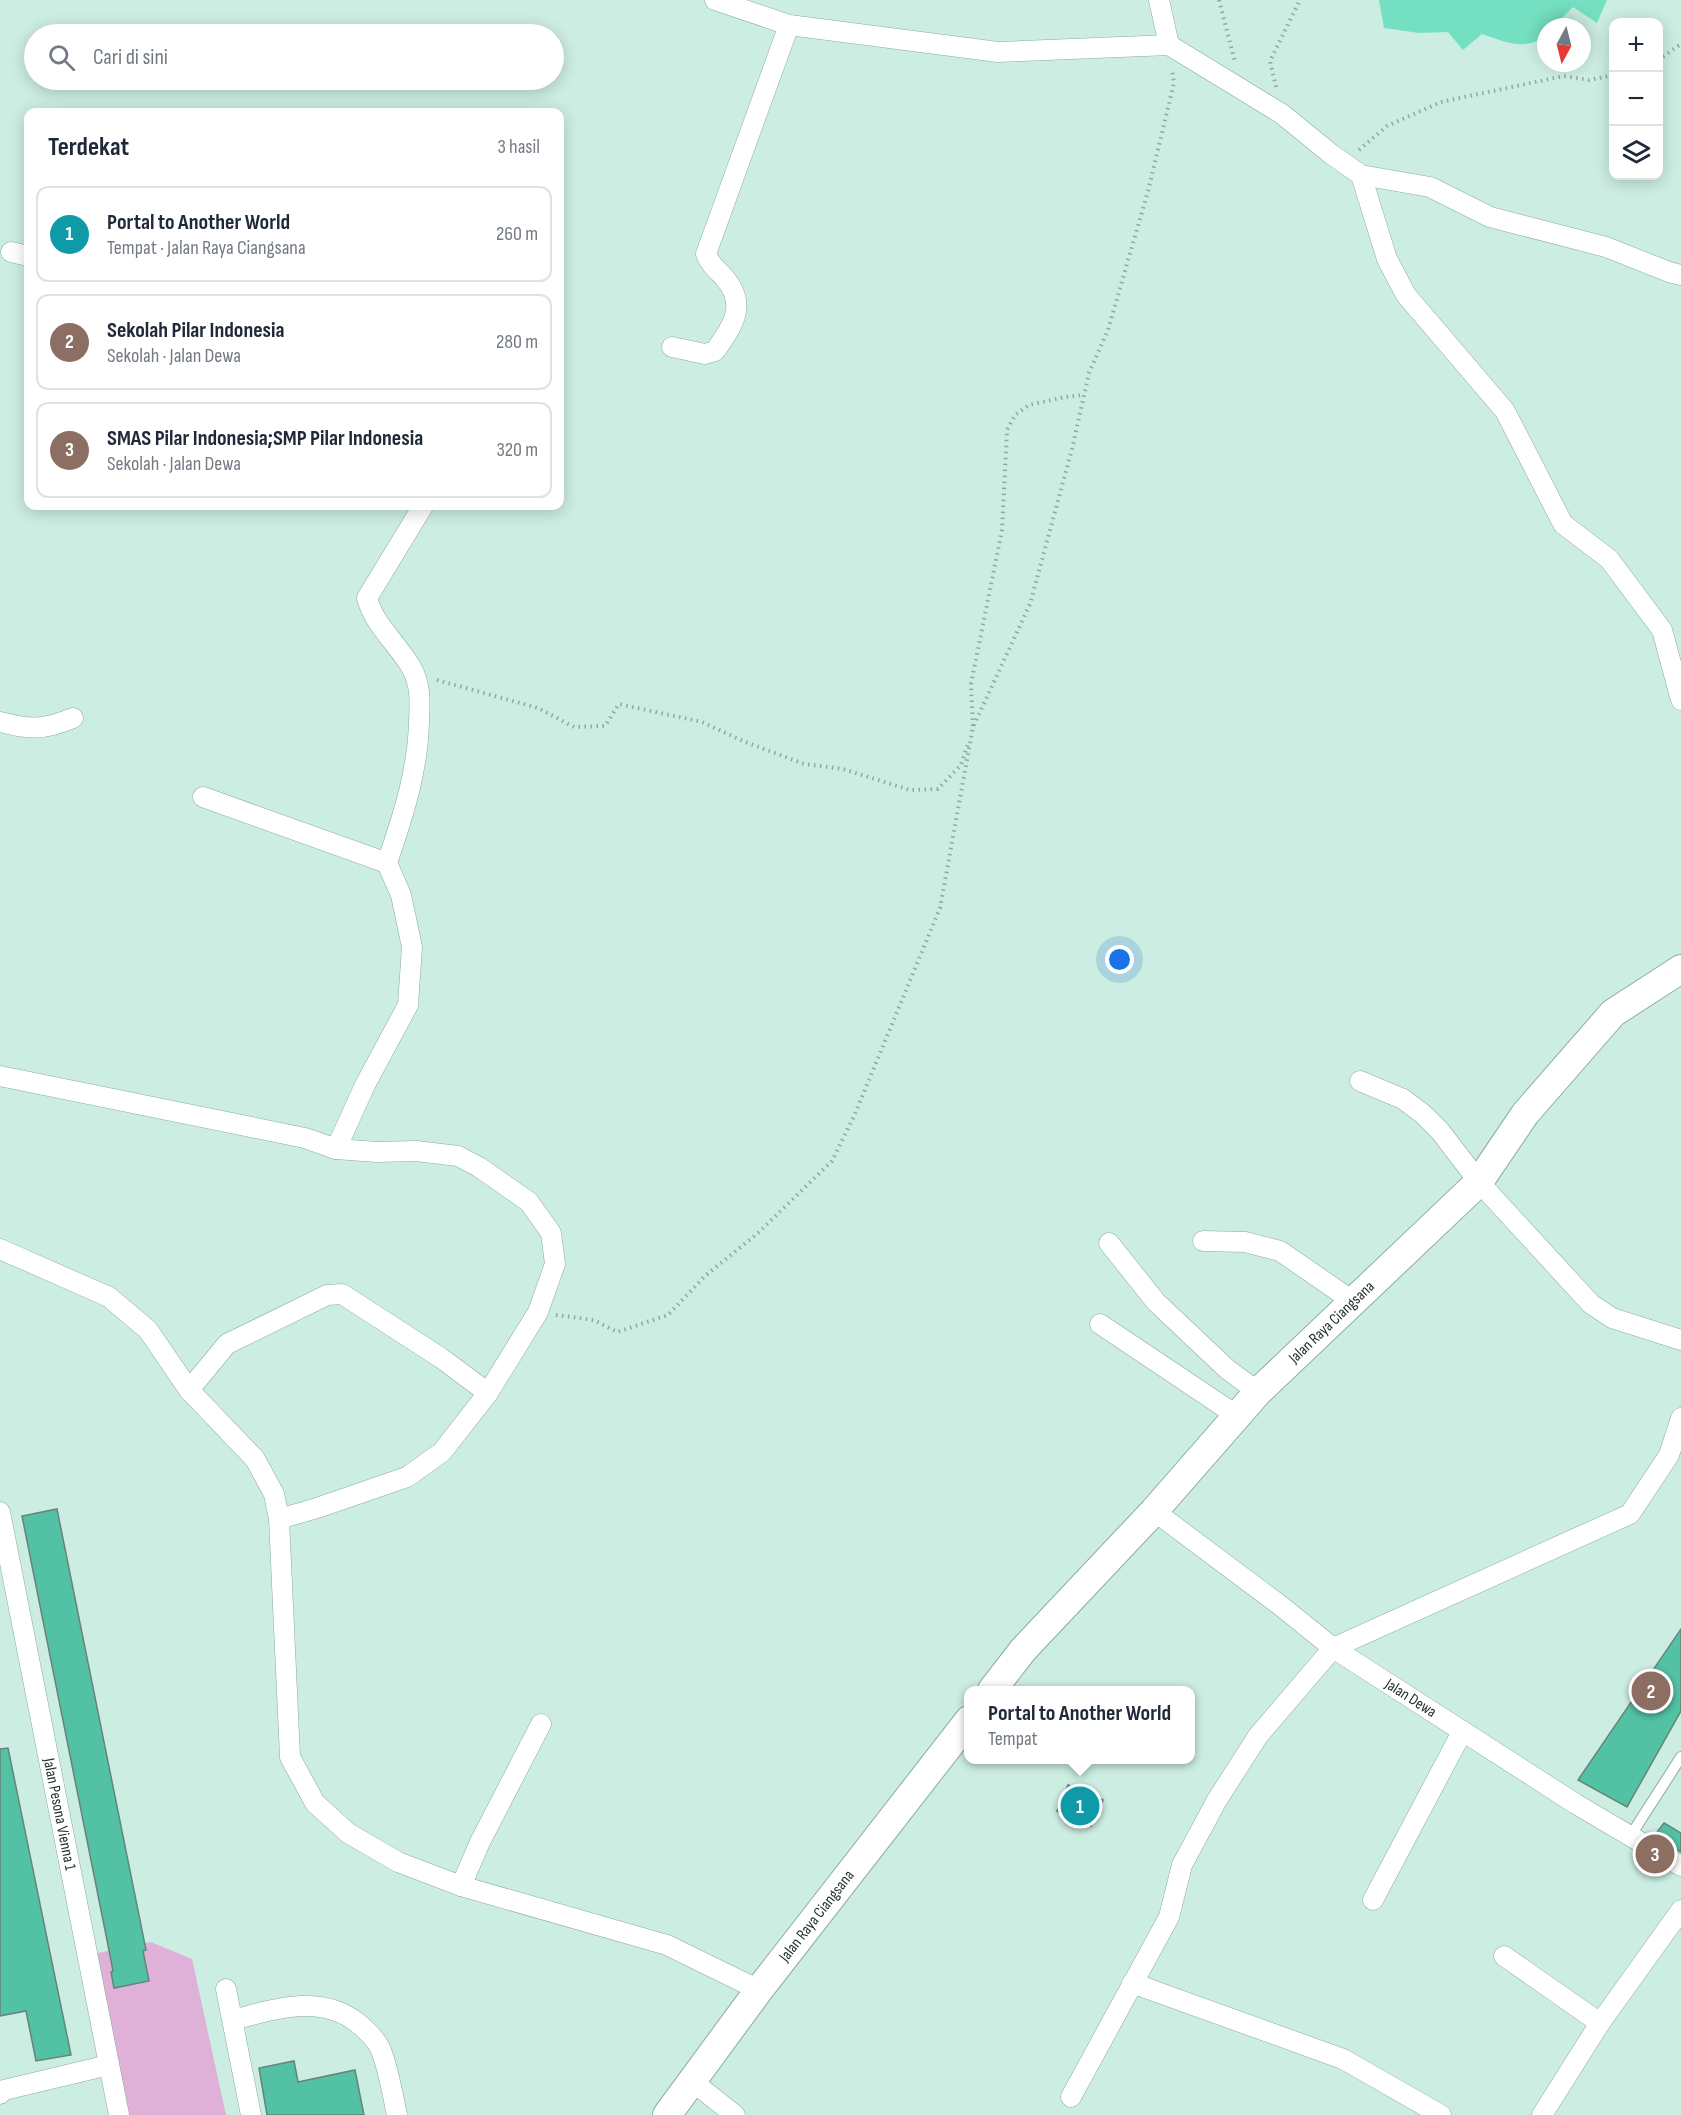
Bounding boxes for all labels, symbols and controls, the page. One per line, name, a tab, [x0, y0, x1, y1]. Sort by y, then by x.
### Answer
north arrow	[1537, 18, 1591, 72]
map controls	[1609, 18, 1663, 180]
button: +	[1609, 18, 1663, 72]
search box	[24, 24, 564, 90]
icon: search	[45, 41, 78, 74]
text: Cari di sini	[93, 44, 168, 71]
button: −	[1609, 72, 1663, 126]
button: layers	[1609, 126, 1663, 180]
text: Terdekat	[48, 132, 129, 163]
text: 3 hasil	[498, 135, 540, 159]
text: Portal to Another World	[107, 209, 290, 236]
text: 1	[66, 222, 73, 246]
text: 260 m	[496, 222, 538, 246]
text: Tempat · Jalan Raya Ciangsana	[107, 236, 306, 260]
text: Sekolah Pilar Indonesia	[107, 317, 285, 344]
text: 2	[65, 330, 74, 354]
text: 280 m	[496, 330, 538, 354]
text: Sekolah · Jalan Dewa	[107, 344, 241, 368]
text: SMAS Pilar Indonesia;SMP Pilar Indonesia	[107, 425, 423, 452]
text: 3	[65, 438, 74, 462]
text: 320 m	[496, 438, 538, 462]
text: Sekolah · Jalan Dewa	[107, 452, 241, 476]
your location	[1105, 945, 1134, 974]
street label: Jalan Raya Ciangsana	[1284, 1277, 1378, 1368]
pin: 2	[1632, 1668, 1670, 1714]
street label: Jalan Dewa	[1381, 1674, 1440, 1721]
popup	[964, 1686, 1195, 1764]
text: Portal to Another World	[988, 1700, 1171, 1727]
text: Tempat	[988, 1727, 1038, 1751]
street label: Jalan Pesona Vienna 1	[39, 1755, 80, 1872]
pin: 1	[1060, 1784, 1100, 1828]
pin: 3	[1636, 1832, 1674, 1876]
street label: Jalan Raya Ciangsana	[774, 1866, 858, 1966]

